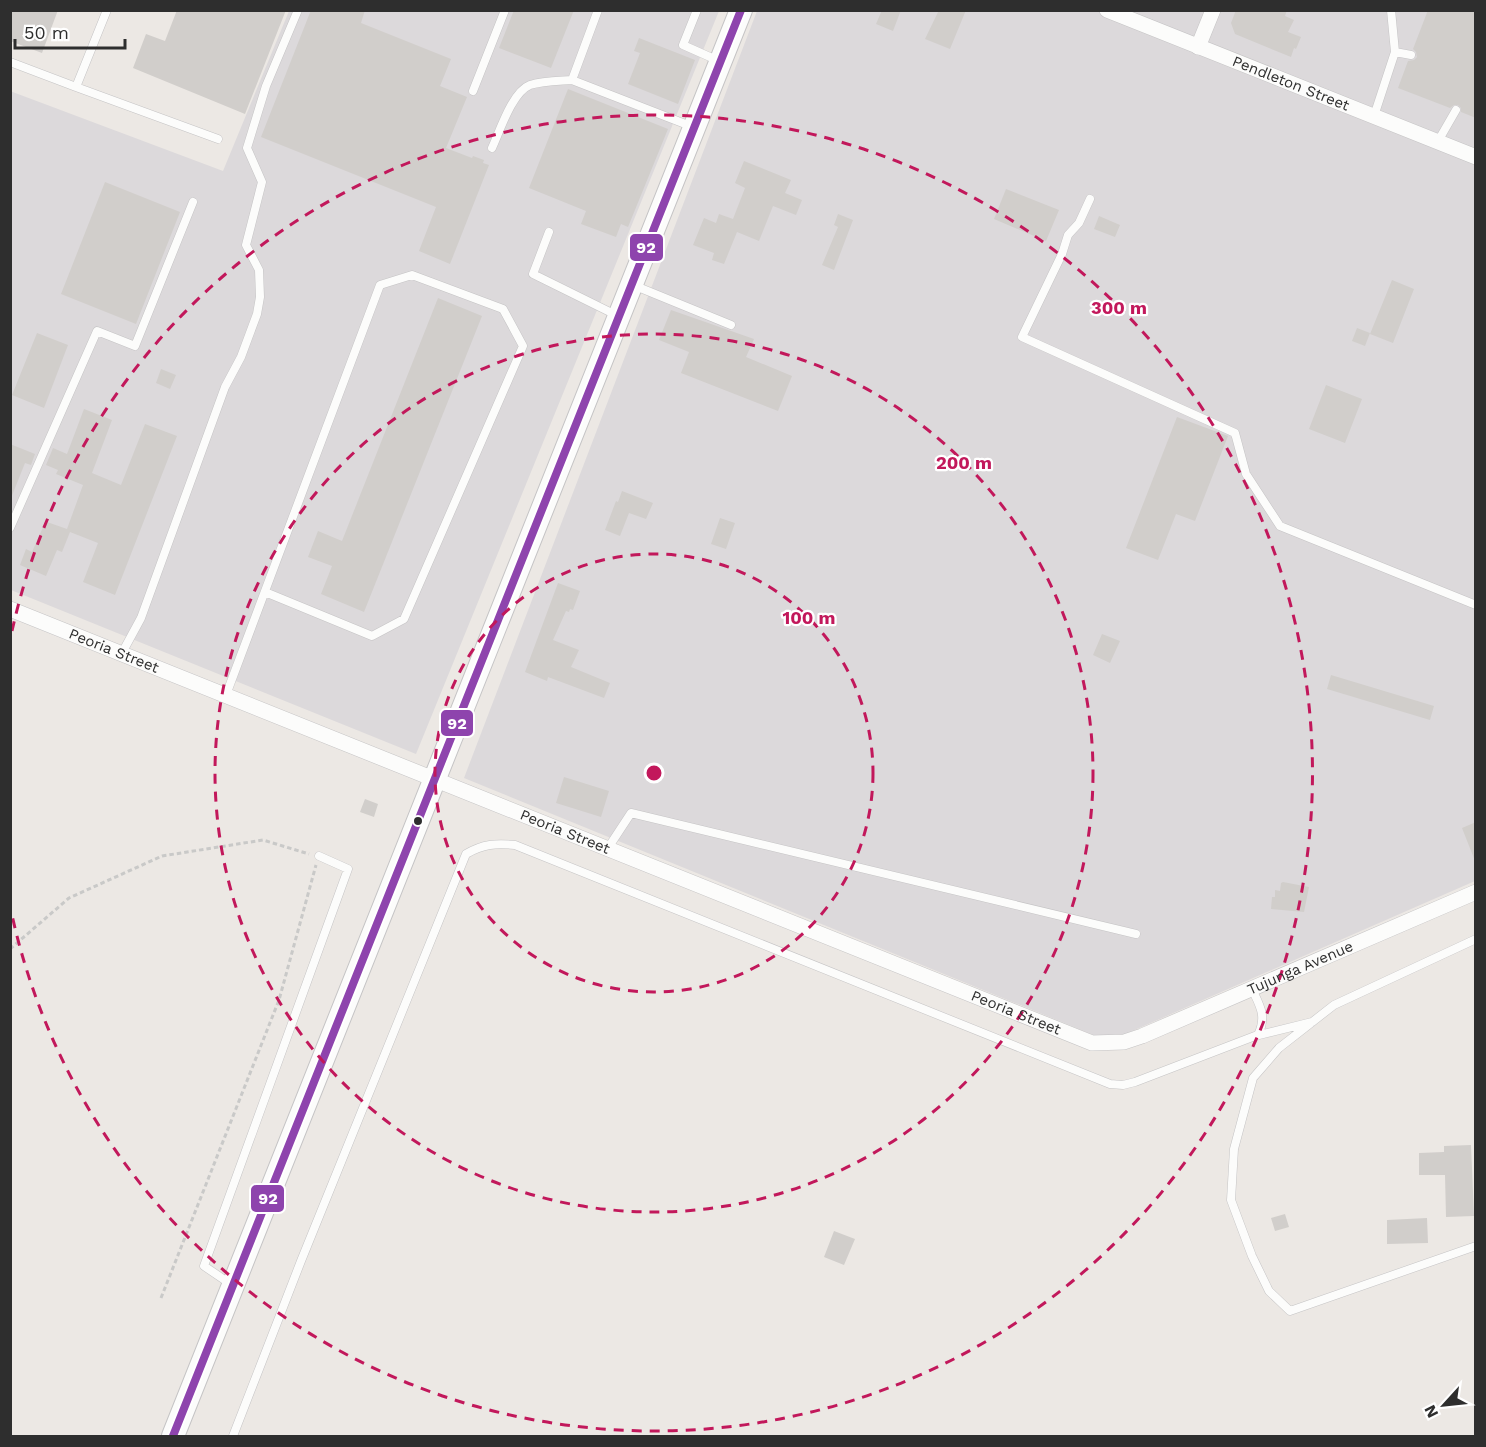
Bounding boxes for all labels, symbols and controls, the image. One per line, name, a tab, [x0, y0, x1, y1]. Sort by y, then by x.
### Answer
scale bar	[15, 12, 124, 50]
text: 50 m	[24, 22, 69, 43]
street label: Pendleton Street	[1230, 52, 1353, 115]
line badge: 92	[629, 233, 664, 262]
text: 92	[636, 238, 656, 257]
text: 300 m	[1091, 297, 1147, 318]
text: 200 m	[936, 452, 992, 473]
text: 100 m	[782, 607, 836, 628]
street label: Peoria Street	[66, 625, 162, 677]
line badge: 92	[440, 709, 474, 737]
text: 92	[447, 714, 467, 733]
centre of rings	[644, 763, 664, 783]
street label: Peoria Street	[517, 806, 613, 858]
unlabelled marker	[412, 815, 424, 827]
street label: Tujunga Avenue	[1244, 937, 1356, 999]
street label: Peoria Street	[969, 986, 1064, 1039]
line badge: 92	[250, 1184, 285, 1213]
text: 92	[258, 1189, 278, 1208]
north arrow	[1414, 1375, 1474, 1435]
text: N	[1420, 1402, 1442, 1421]

